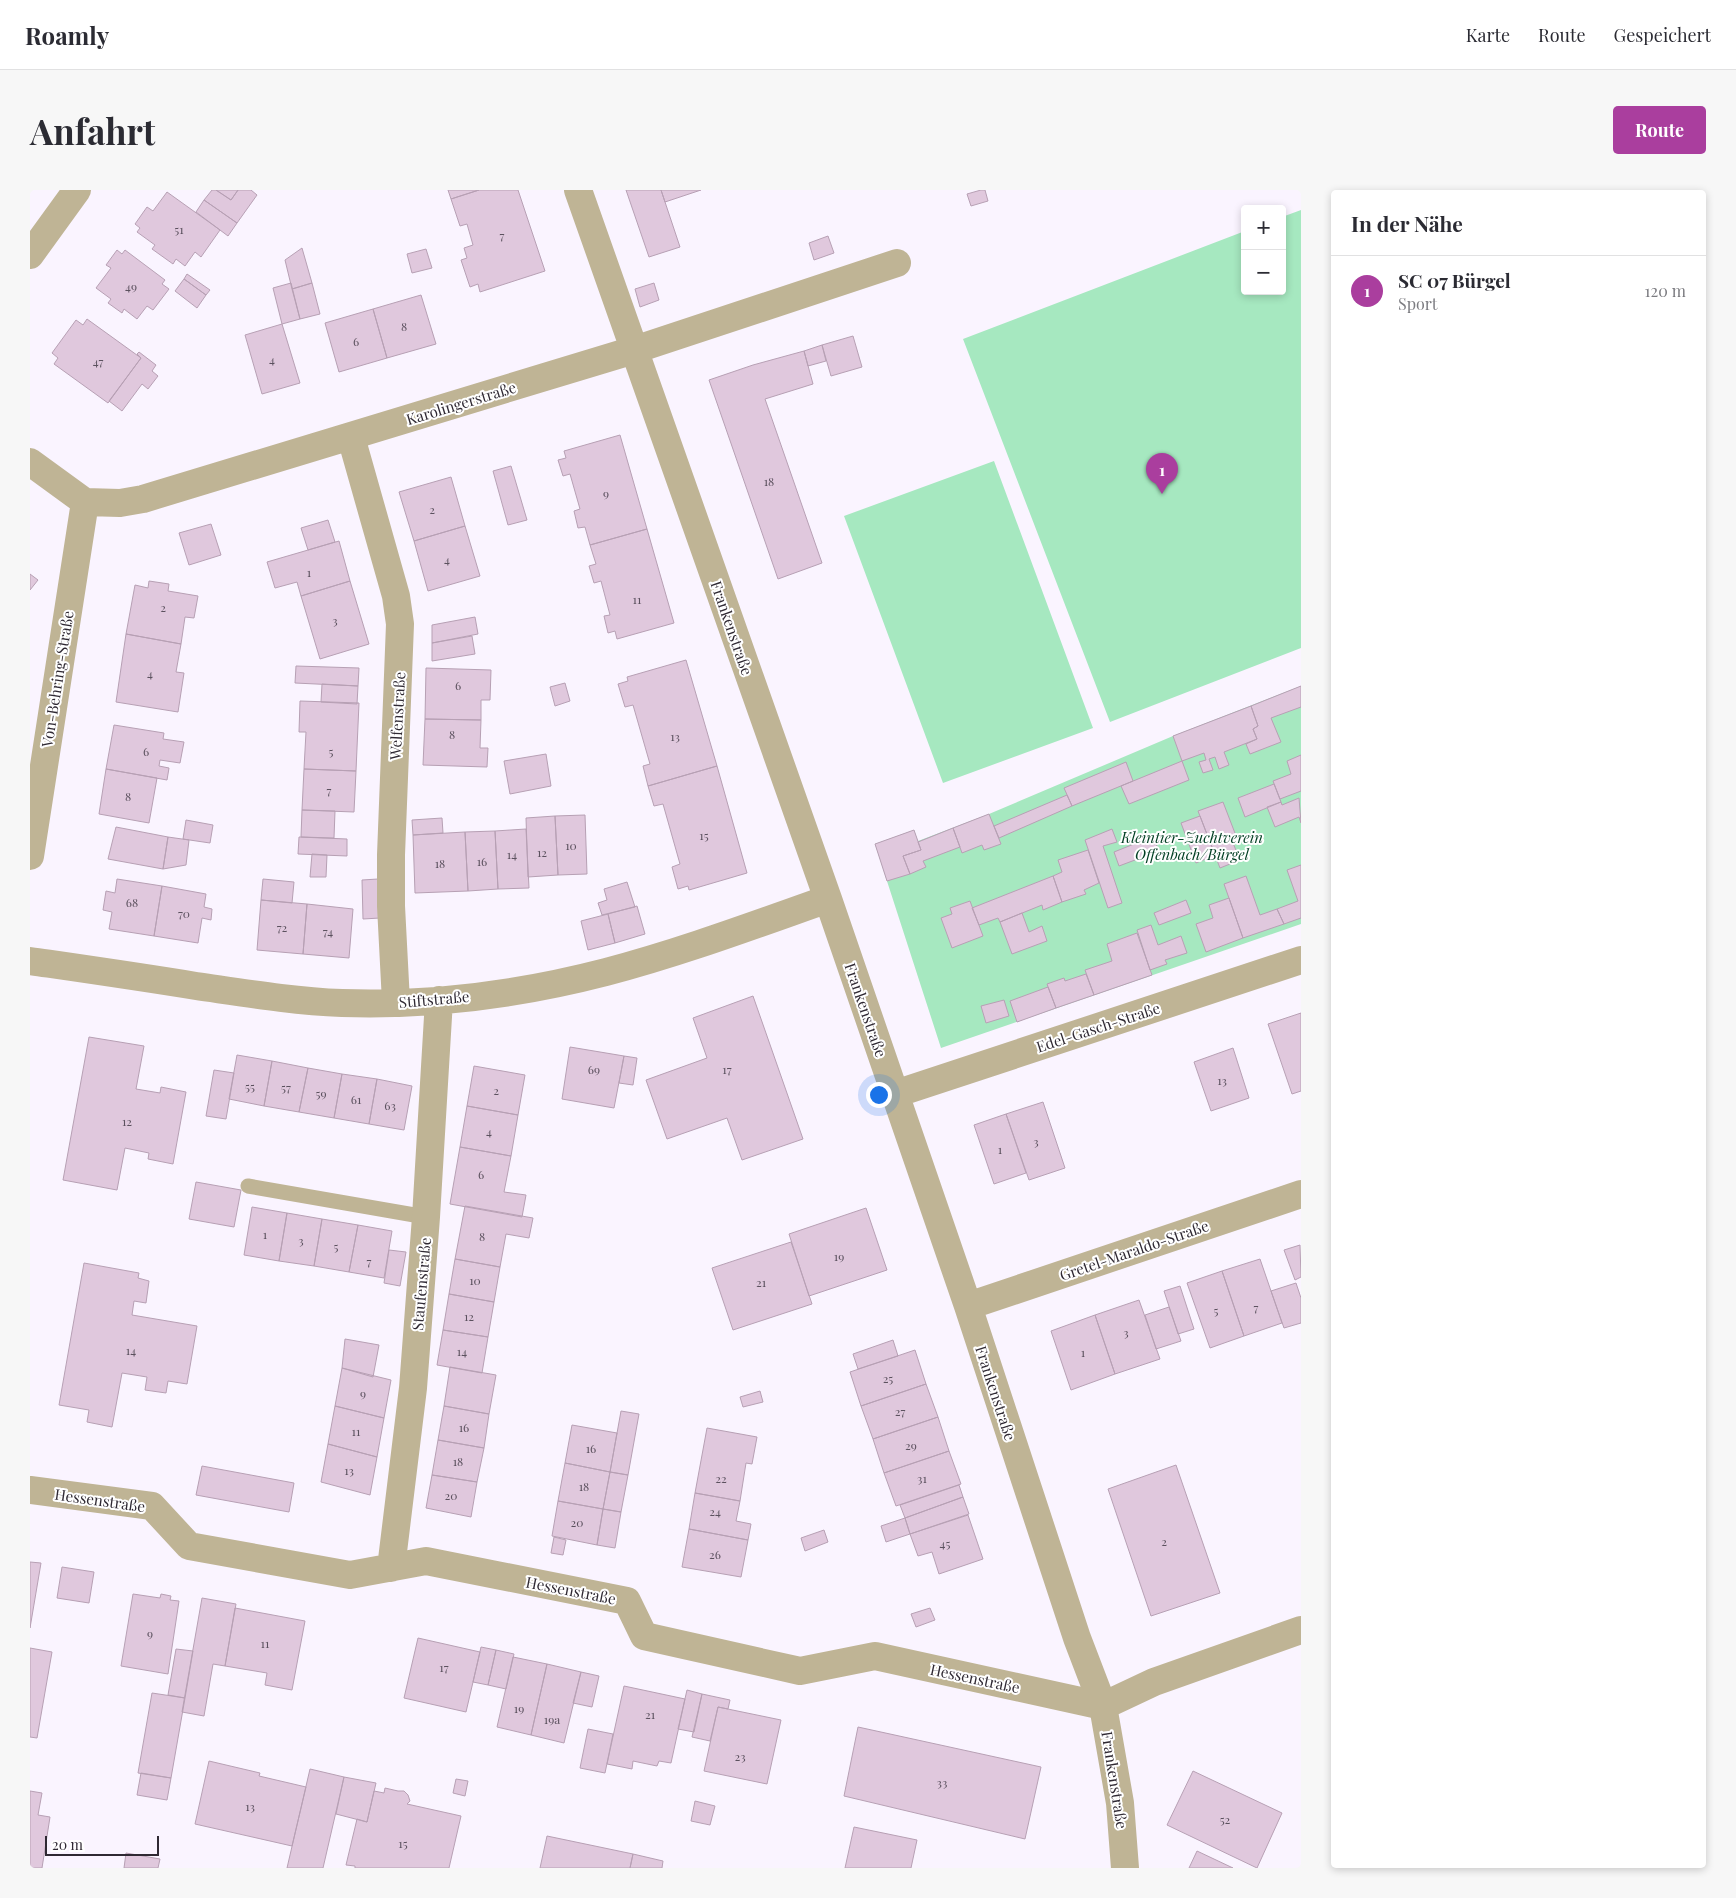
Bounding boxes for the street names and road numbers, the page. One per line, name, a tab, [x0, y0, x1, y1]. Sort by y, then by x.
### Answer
street label: Karolingerstraße	[404, 377, 518, 429]
street label: Frankenstraße	[707, 578, 757, 678]
street label: Von-Behring-Straße	[36, 609, 78, 750]
street label: Welfenstraße	[385, 671, 409, 762]
street label: Frankenstraße	[841, 960, 891, 1060]
street label: Stiftstraße	[398, 986, 470, 1012]
street label: Edel-Gasch-Straße	[1033, 998, 1163, 1056]
street label: Gretel-Maraldo-Straße	[1057, 1215, 1211, 1285]
street label: Staufenstraße	[407, 1237, 435, 1331]
street label: Frankenstraße	[971, 1343, 1021, 1443]
street label: Hessenstraße	[53, 1484, 147, 1516]
street label: Hessenstraße	[524, 1571, 618, 1609]
street label: Hessenstraße	[928, 1659, 1022, 1697]
street label: Frankenstraße	[1097, 1730, 1133, 1830]

